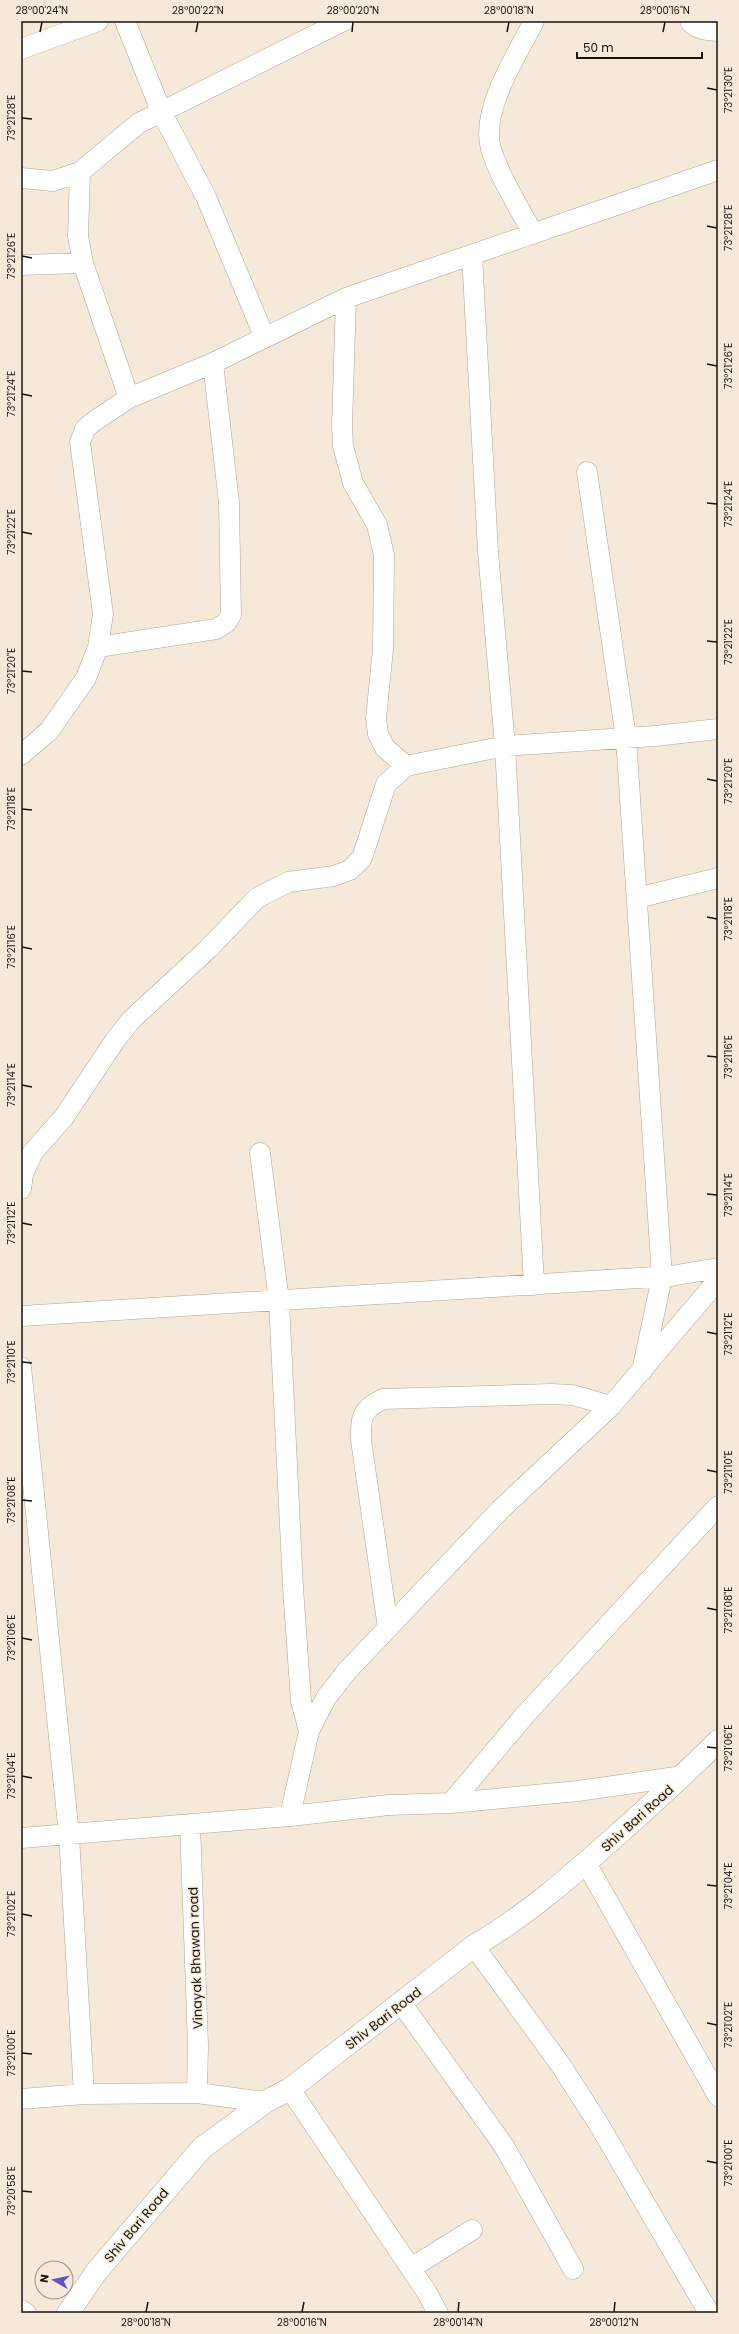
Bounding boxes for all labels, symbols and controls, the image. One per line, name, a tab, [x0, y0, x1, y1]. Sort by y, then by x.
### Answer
text: 28°00'24"N	[16, 3, 68, 18]
text: 28°00'22"N	[172, 3, 224, 18]
text: 28°00'20"N	[327, 3, 379, 18]
text: 28°00'18"N	[484, 3, 534, 18]
text: 28°00'16"N	[640, 3, 690, 18]
scale bar	[577, 34, 702, 60]
text: 50 m	[583, 39, 614, 56]
text: 73°21'30"E	[721, 67, 736, 113]
text: 73°21'28"E	[4, 95, 19, 141]
text: 73°21'28"E	[721, 205, 736, 251]
text: 73°21'26"E	[4, 233, 19, 279]
text: 73°21'26"E	[721, 343, 736, 389]
text: 73°21'24"E	[4, 371, 19, 417]
text: 73°21'24"E	[721, 481, 736, 527]
text: 73°21'22"E	[4, 509, 19, 555]
text: 73°21'22"E	[721, 619, 736, 665]
text: 73°21'20"E	[4, 648, 19, 694]
text: 73°21'20"E	[721, 758, 736, 804]
text: 73°21'18"E	[4, 787, 19, 831]
text: 73°21'18"E	[721, 897, 736, 941]
text: 73°21'16"E	[4, 925, 19, 969]
text: 73°21'16"E	[721, 1035, 736, 1079]
text: 73°21'14"E	[4, 1063, 19, 1107]
text: 73°21'14"E	[721, 1173, 736, 1217]
text: 73°21'12"E	[4, 1202, 19, 1245]
text: 73°21'12"E	[721, 1313, 736, 1356]
text: 73°21'10"E	[4, 1340, 19, 1384]
text: 73°21'10"E	[721, 1450, 736, 1494]
text: 73°21'08"E	[4, 1477, 19, 1523]
text: 73°21'08"E	[721, 1587, 736, 1633]
text: 73°21'06"E	[4, 1615, 19, 1661]
text: 73°21'06"E	[721, 1725, 736, 1771]
text: 73°21'04"E	[4, 1753, 19, 1799]
street label: Shiv Bari Road	[597, 1781, 678, 1856]
text: 73°21'04"E	[721, 1863, 736, 1909]
street label: Vinayak Bhawan road	[184, 1886, 207, 2029]
text: 73°21'02"E	[4, 1891, 19, 1937]
street label: Shiv Bari Road	[341, 1983, 425, 2054]
text: 73°21'02"E	[721, 2002, 736, 2048]
text: 73°21'00"E	[4, 2030, 19, 2076]
text: 73°21'00"E	[721, 2140, 736, 2186]
text: 73°20'58"E	[4, 2166, 19, 2216]
street label: Shiv Bari Road	[100, 2184, 173, 2267]
north arrow	[34, 2260, 74, 2300]
text: N	[36, 2273, 53, 2284]
text: 28°00'18"N	[121, 2315, 171, 2330]
text: 28°00'16"N	[277, 2315, 327, 2330]
text: 28°00'14"N	[433, 2315, 483, 2330]
text: 28°00'12"N	[589, 2315, 639, 2330]

